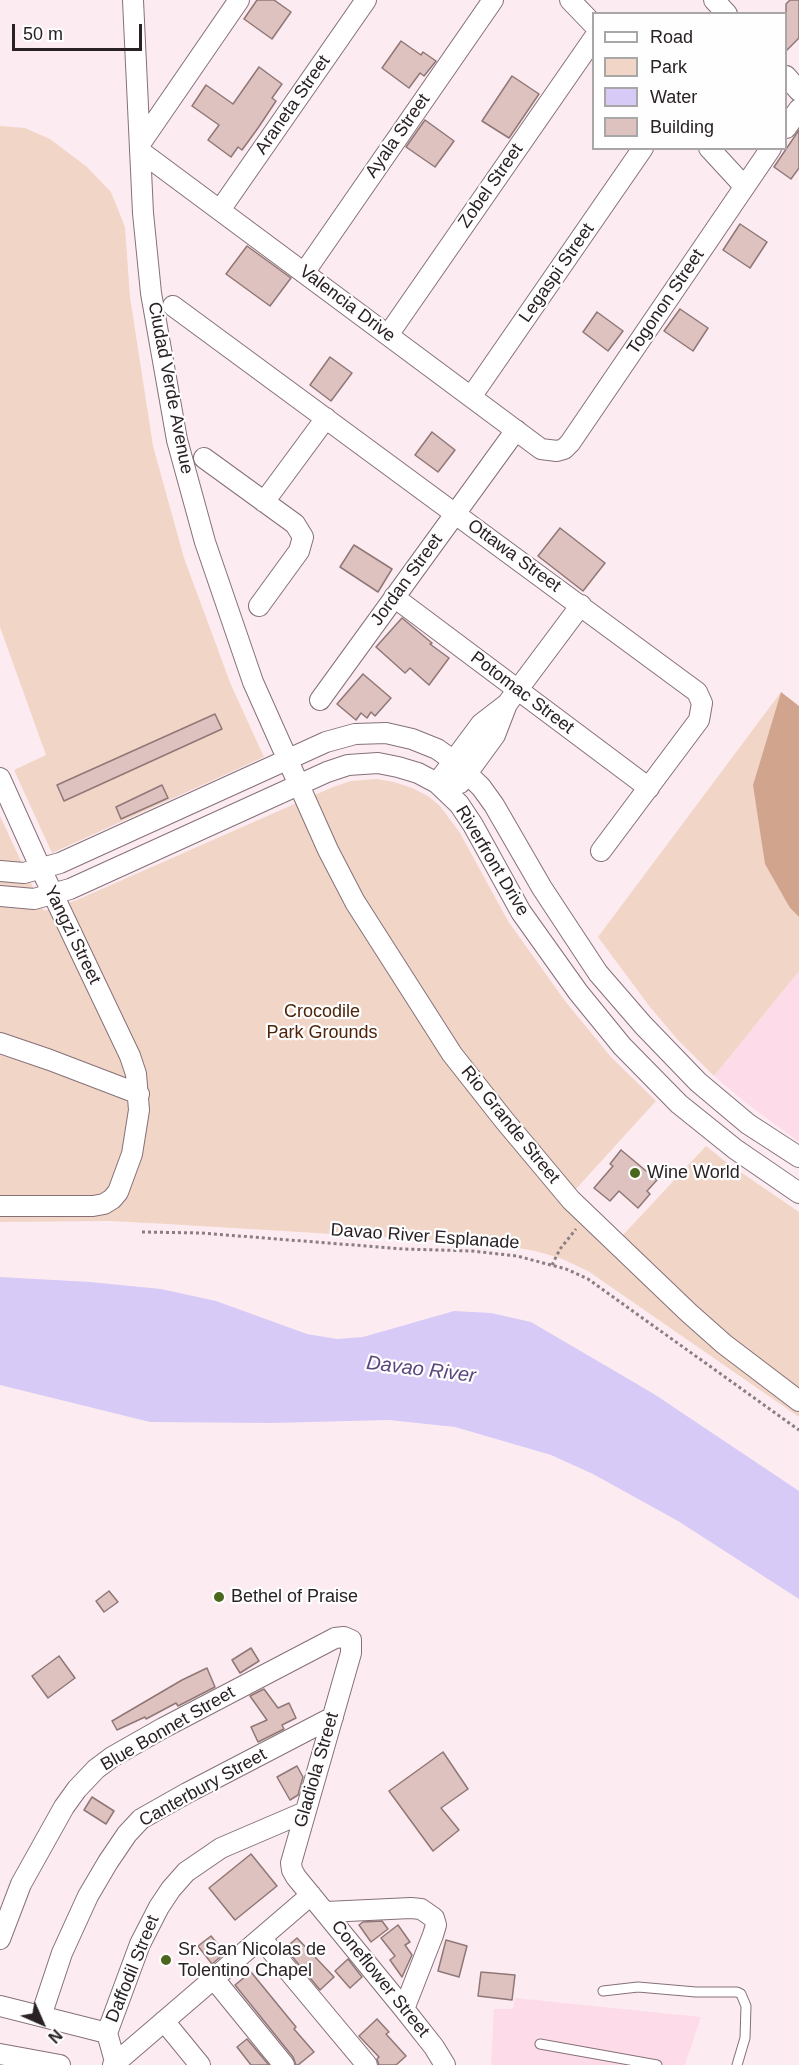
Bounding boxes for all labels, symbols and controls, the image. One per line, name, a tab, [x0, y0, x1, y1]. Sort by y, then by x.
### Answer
scale bar	[15, 12, 146, 50]
legend	[592, 12, 787, 150]
text: 50 m	[23, 24, 63, 44]
text: Road	[650, 27, 693, 47]
street label: Araneta Street	[251, 51, 335, 159]
text: Park	[650, 57, 687, 77]
text: Water	[650, 87, 697, 107]
street label: Ayala Street	[361, 90, 435, 182]
text: Building	[650, 117, 714, 137]
street label: Zobel Street	[454, 140, 528, 232]
street label: Legaspi Street	[515, 219, 599, 327]
street label: Togonon Street	[623, 245, 709, 359]
street label: Valencia Drive	[295, 261, 399, 347]
street label: Ciudad Verde Avenue	[143, 300, 197, 476]
street label: Ottawa Street	[463, 515, 565, 597]
street label: Jordan Street	[367, 530, 447, 630]
street label: Potomac Street	[466, 647, 578, 739]
street label: Riverfront Drive	[451, 802, 533, 920]
street label: Yangzi Street	[39, 882, 105, 988]
park label: Crocodile Park Grounds	[266, 1001, 378, 1044]
street label: Rio Grande Street	[456, 1062, 564, 1188]
place label: Wine World	[647, 1162, 740, 1184]
marker: Wine World	[628, 1166, 642, 1180]
street label: Davao River Esplanade	[330, 1220, 520, 1254]
water label: Davao River	[365, 1351, 477, 1389]
place label: Bethel of Praise	[231, 1586, 358, 1608]
marker: Bethel of Praise	[212, 1590, 226, 1604]
street label: Blue Bonnet Street	[97, 1682, 239, 1776]
street label: Gladiola Street	[290, 1710, 344, 1830]
street label: Canterbury Street	[136, 1744, 270, 1832]
street label: Daffodil Street	[102, 1912, 164, 2026]
street label: Coneflower Street	[326, 1916, 434, 2042]
place label: Sr. San Nicolas de Tolentino Chapel	[178, 1939, 326, 1982]
marker: Sr. San Nicolas de Tolentino Chapel	[159, 1953, 173, 1967]
north arrow	[12, 1993, 72, 2053]
text: N	[45, 2026, 65, 2046]

